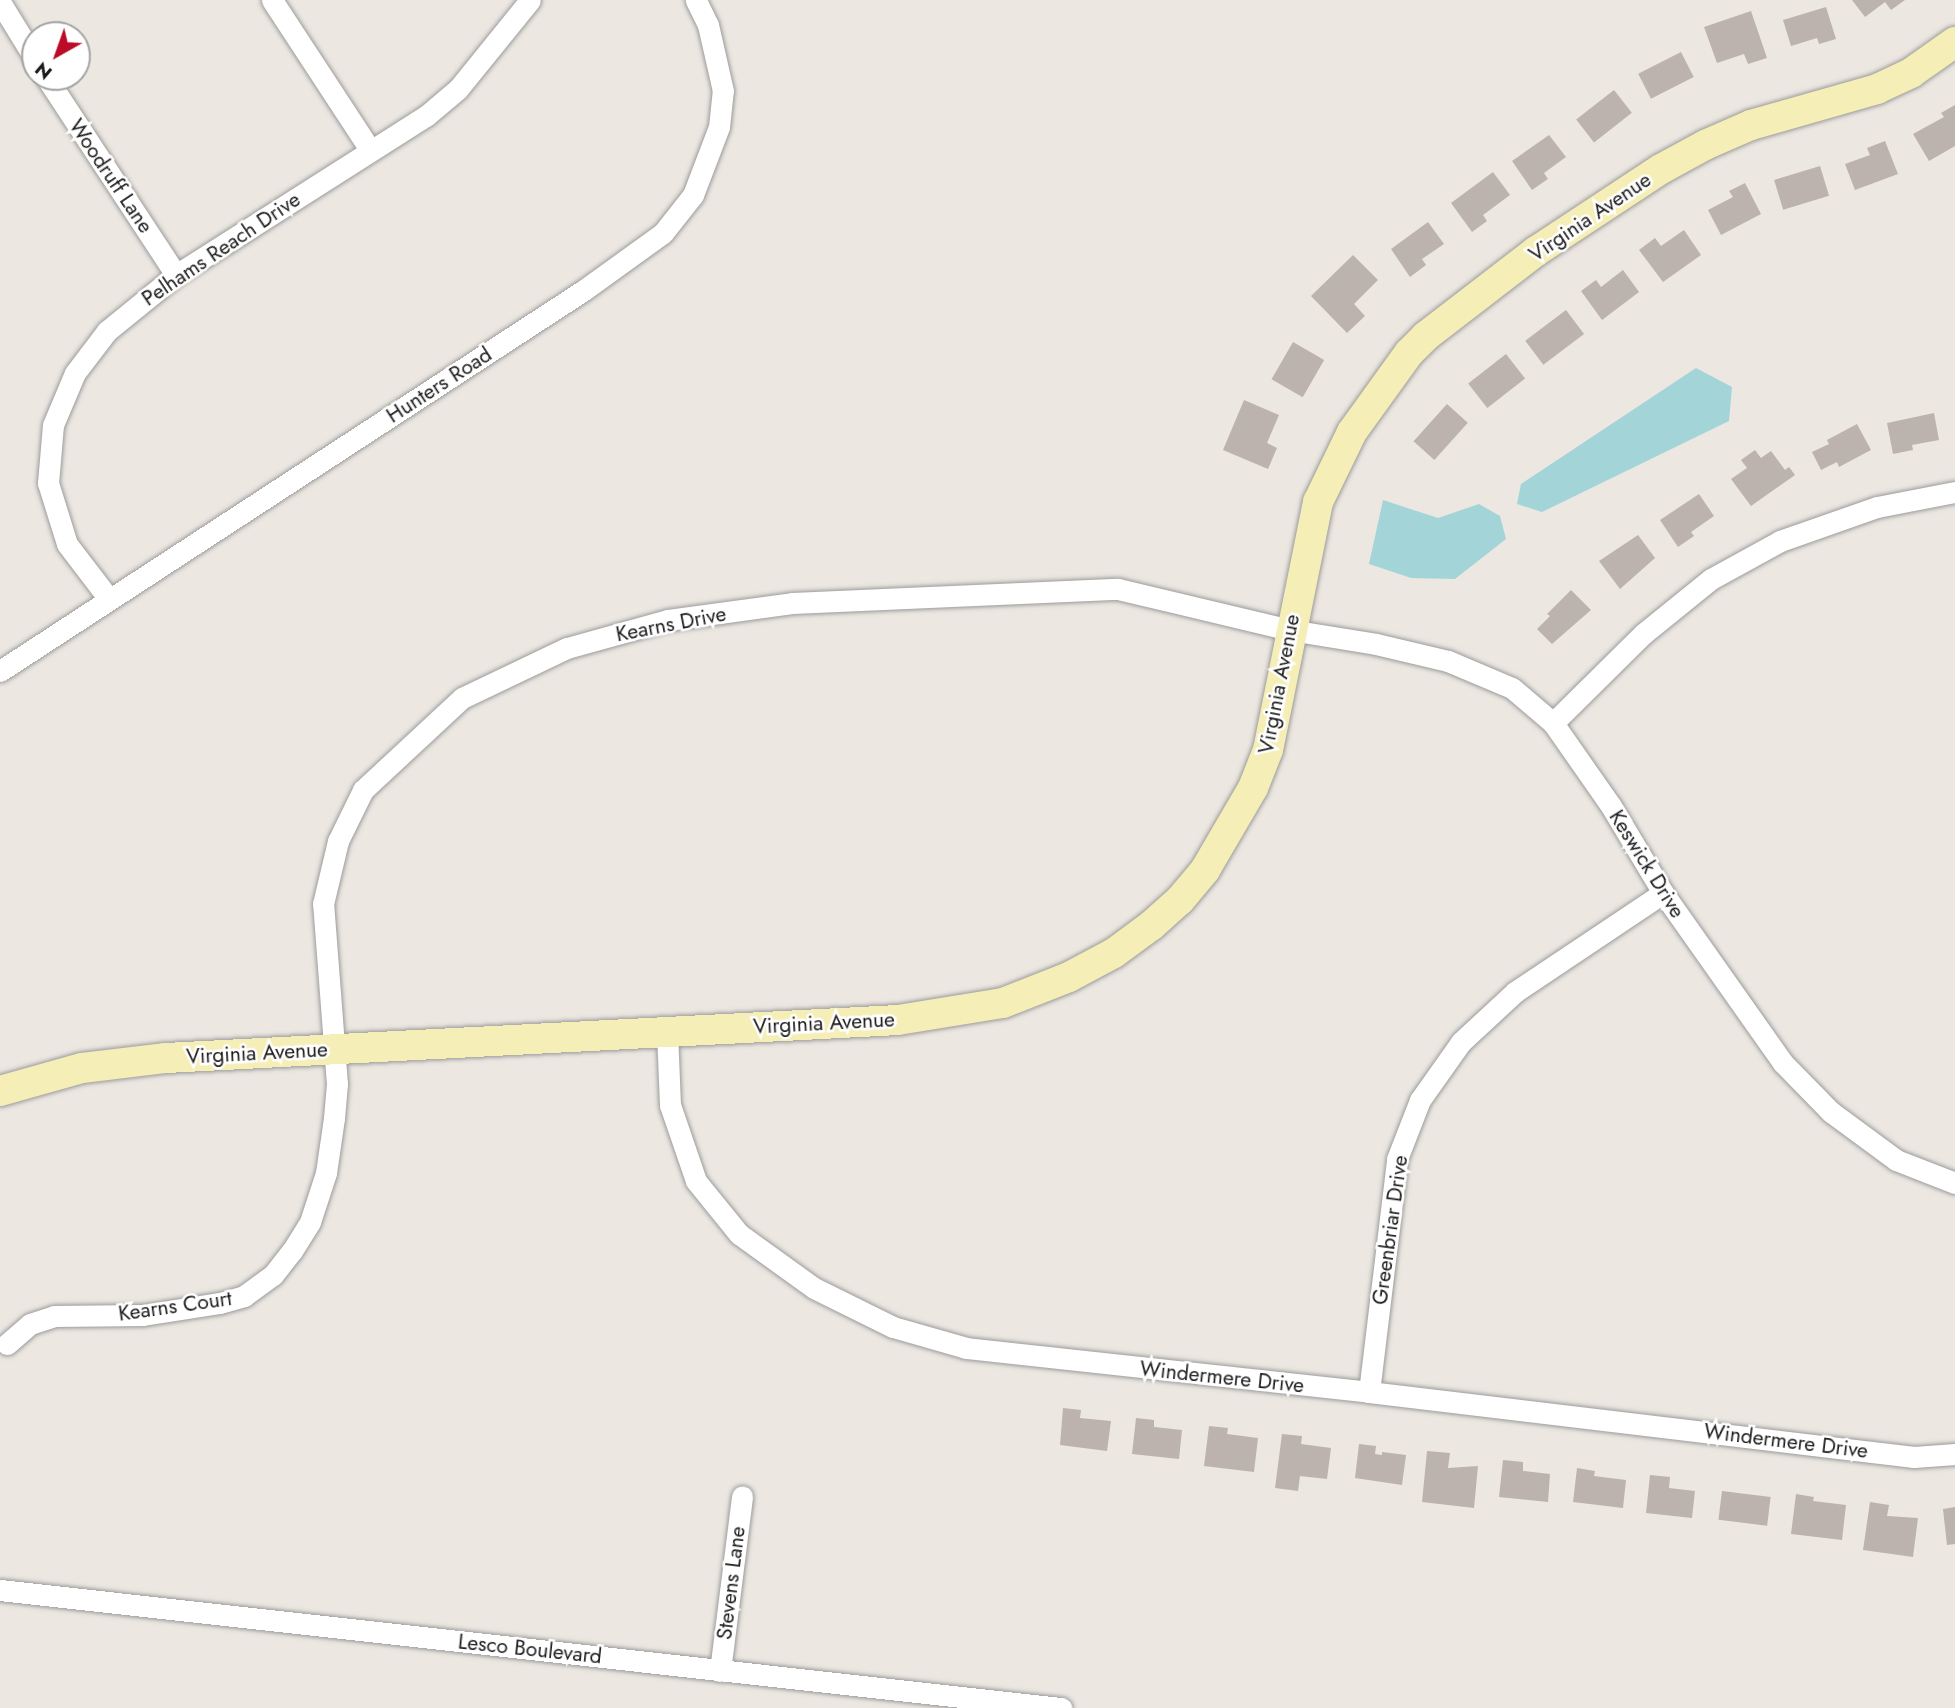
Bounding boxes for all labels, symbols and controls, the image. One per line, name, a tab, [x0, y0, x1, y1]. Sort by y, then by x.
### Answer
north arrow	[21, 21, 91, 91]
text: N	[29, 56, 58, 86]
street label: Woodruff Lane	[64, 114, 158, 238]
street label: Virginia Avenue	[1524, 167, 1656, 267]
street label: Pelhams Reach Drive	[137, 187, 305, 311]
street label: Hunters Road	[382, 342, 496, 428]
street label: Kearns Drive	[614, 601, 728, 647]
street label: Virginia Avenue	[1253, 612, 1305, 756]
street label: Keswick Drive	[1604, 805, 1690, 923]
street label: Virginia Avenue	[752, 1007, 896, 1039]
street label: Virginia Avenue	[185, 1037, 329, 1069]
street label: Greenbriar Drive	[1367, 1154, 1413, 1306]
street label: Kearns Court	[117, 1286, 233, 1326]
street label: Windermere Drive	[1139, 1356, 1305, 1398]
street label: Windermere Drive	[1703, 1418, 1869, 1464]
street label: Stevens Lane	[712, 1525, 750, 1641]
street label: Lesco Boulevard	[457, 1629, 603, 1669]

